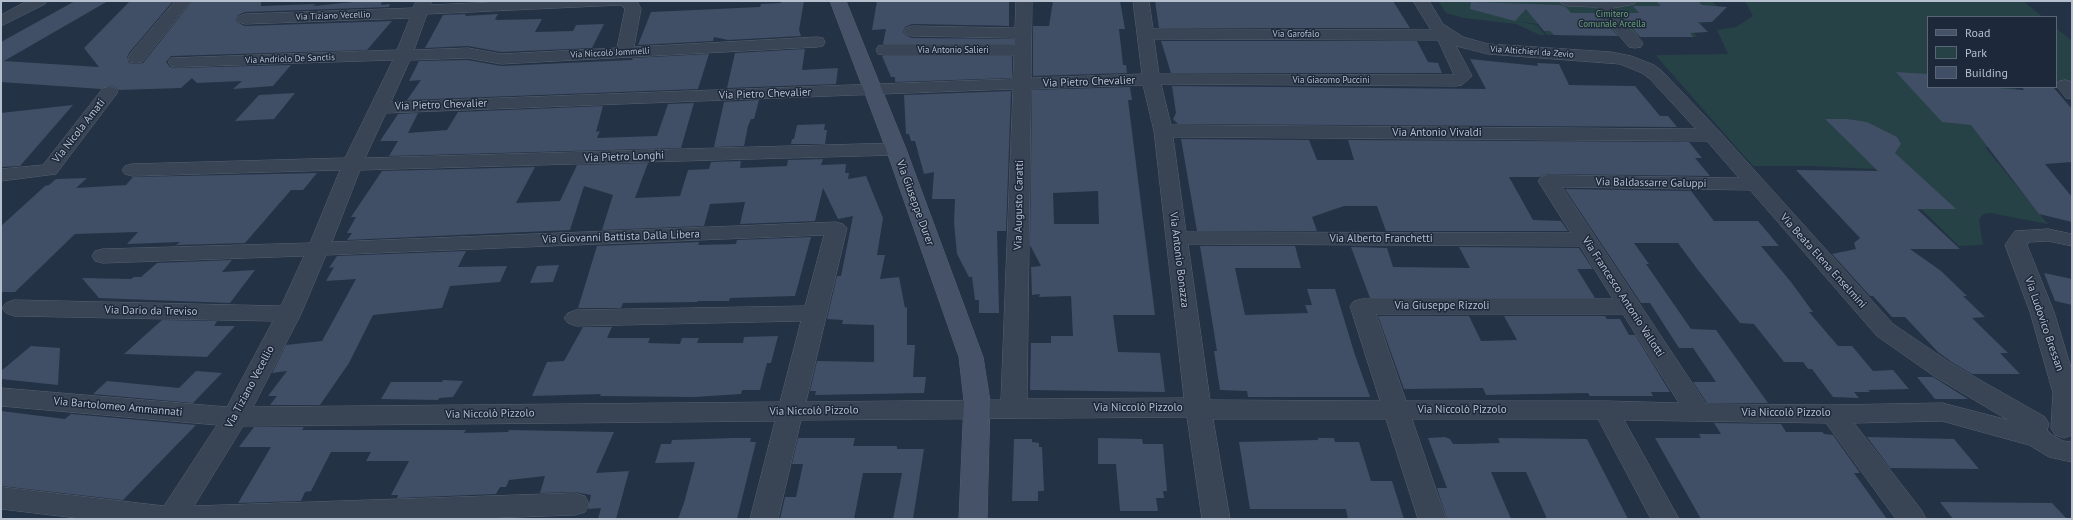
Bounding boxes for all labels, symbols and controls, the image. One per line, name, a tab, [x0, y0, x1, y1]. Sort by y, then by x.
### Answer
street label: Via Tiziano Vecellio	[295, 9, 371, 23]
park label: Cimitero Comunale Arcella	[1578, 9, 1646, 30]
legend	[1927, 16, 2057, 88]
text: Road	[1965, 25, 1990, 40]
street label: Via Garofalo	[1273, 29, 1319, 39]
street label: Via Altichieri da Zevio	[1490, 44, 1574, 60]
street label: Via Antonio Salieri	[917, 45, 989, 55]
text: Park	[1965, 45, 1987, 60]
street label: Via Niccolò Jommelli	[570, 46, 650, 60]
street label: Via Andriolo De Sanctis	[245, 52, 335, 66]
text: Building	[1965, 65, 2008, 80]
street label: Via Pietro Chevalier	[1043, 74, 1135, 90]
street label: Via Giacomo Puccini	[1292, 75, 1370, 85]
street label: Via Pietro Chevalier	[719, 86, 811, 102]
street label: Via Nicola Amati	[50, 96, 108, 166]
street label: Via Pietro Chevalier	[395, 97, 487, 113]
street label: Via Antonio Vivaldi	[1392, 126, 1482, 140]
street label: Via Pietro Longhi	[584, 149, 664, 165]
street label: Via Giuseppe Durer	[893, 158, 937, 248]
street label: Via Augusto Caratti	[1012, 160, 1026, 250]
street label: Via Baldassarre Galuppi	[1595, 175, 1707, 191]
street label: Via Antonio Bonazza	[1167, 211, 1191, 309]
street label: Via Beata Elena Enselmini	[1777, 211, 1869, 311]
street label: Via Giovanni Battista Dalla Libera	[542, 228, 700, 246]
street label: Via Alberto Franchetti	[1329, 232, 1433, 246]
street label: Via Francesco Antonio Vallotti	[1579, 234, 1667, 360]
street label: Via Ludovico Bressan	[2022, 275, 2066, 373]
street label: Via Giuseppe Rizzoli	[1394, 299, 1490, 313]
street label: Via Dario da Treviso	[104, 304, 198, 318]
street label: Via Tiziano Vecellio	[223, 344, 277, 430]
street label: Via Bartolomeo Ammannati	[53, 395, 183, 419]
street label: Via Niccolò Pizzolo	[1093, 401, 1183, 415]
street label: Via Niccolò Pizzolo	[1417, 403, 1507, 417]
street label: Via Niccolò Pizzolo	[769, 404, 859, 418]
street label: Via Niccolò Pizzolo	[1741, 406, 1831, 420]
street label: Via Niccolò Pizzolo	[445, 407, 535, 421]

